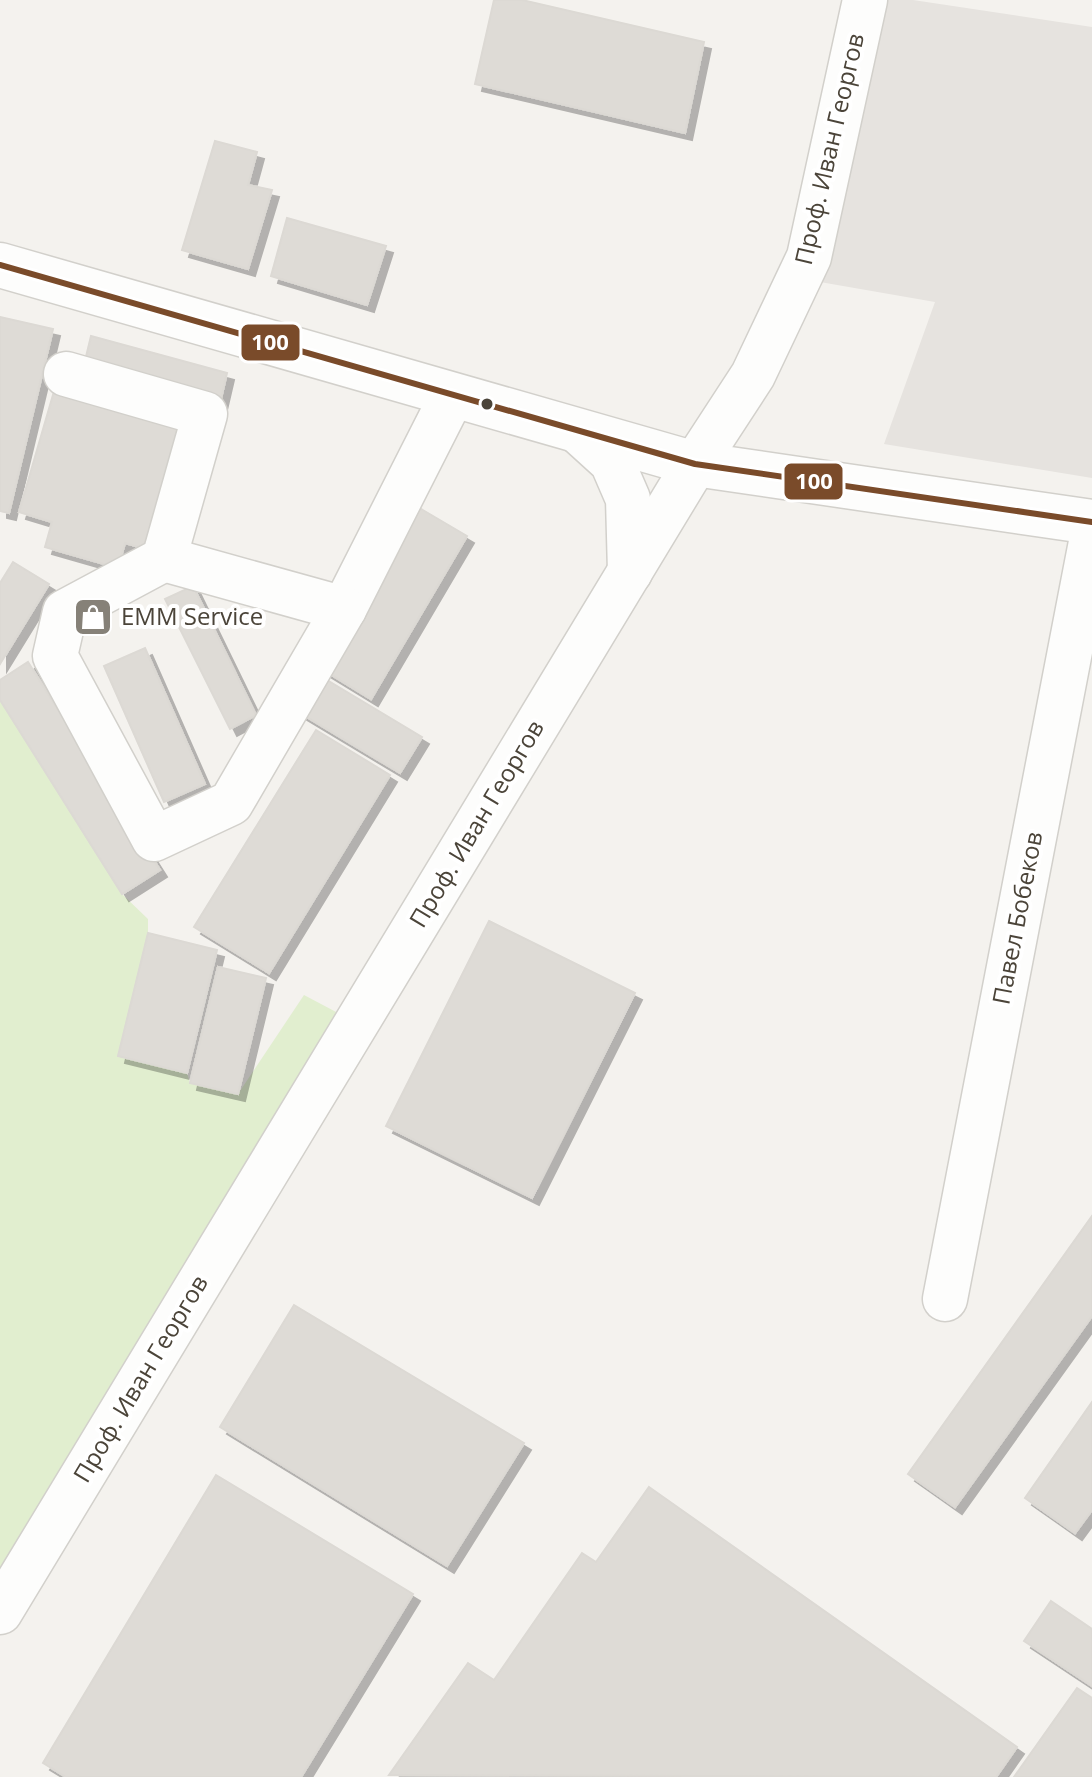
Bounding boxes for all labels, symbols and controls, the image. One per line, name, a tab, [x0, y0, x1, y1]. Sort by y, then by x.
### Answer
street label: Проф. Иван Георгов	[786, 30, 871, 268]
line badge: 100	[240, 323, 301, 362]
text: 100	[251, 326, 289, 356]
unlabelled marker	[479, 396, 495, 412]
line badge: 100	[783, 462, 844, 501]
text: 100	[795, 465, 833, 495]
shop icon: EMM Service	[72, 596, 114, 638]
place label: EMM Service	[121, 599, 263, 632]
street label: Проф. Иван Георгов	[401, 713, 551, 933]
street label: Павел Бобеков	[984, 828, 1049, 1007]
street label: Проф. Иван Георгов	[65, 1268, 215, 1488]

